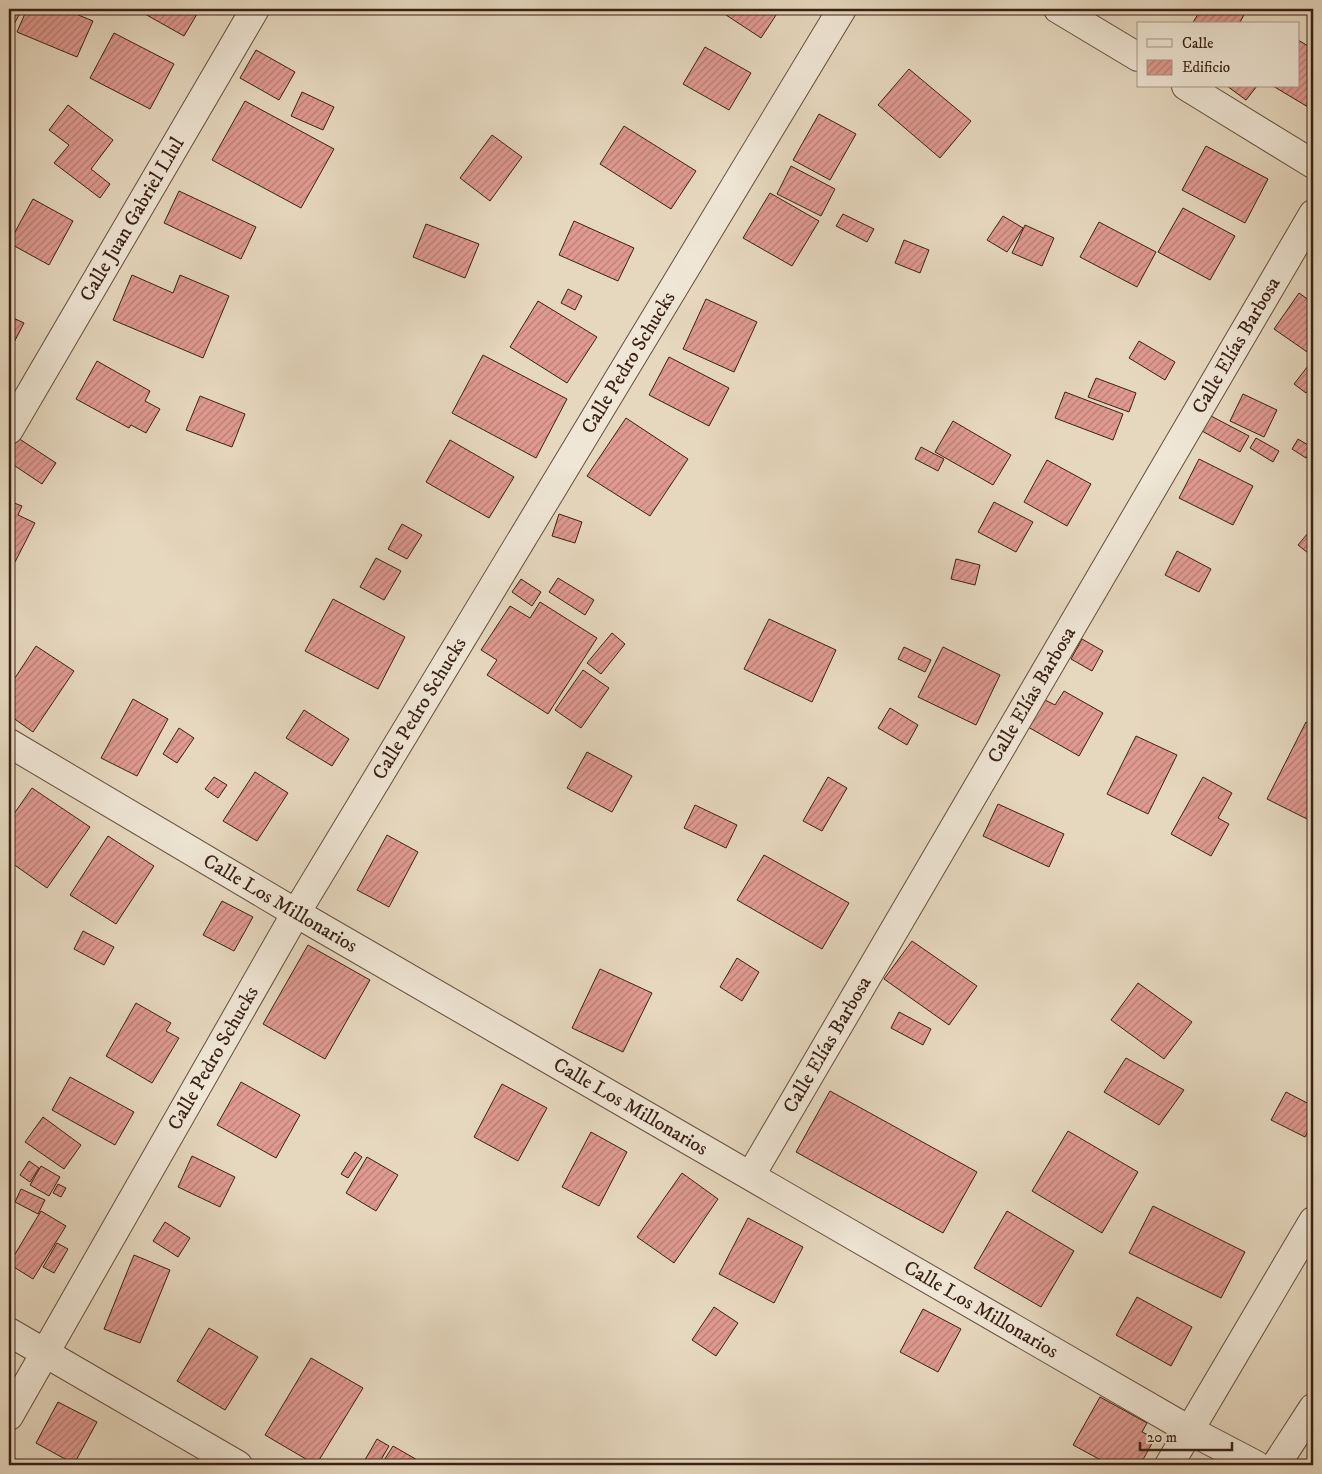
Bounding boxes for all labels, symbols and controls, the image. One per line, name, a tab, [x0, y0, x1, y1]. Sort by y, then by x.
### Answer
legend	[1137, 22, 1300, 88]
text: Calle	[1182, 34, 1214, 53]
text: Edificio	[1182, 58, 1230, 77]
street label: Calle Juan Gabriel Llul	[74, 133, 190, 306]
street label: Calle Elías Barbosa	[1186, 272, 1286, 418]
street label: Calle Pedro Schucks	[576, 287, 681, 438]
street label: Calle Elías Barbosa	[982, 622, 1082, 768]
street label: Calle Pedro Schucks	[367, 633, 472, 784]
street label: Calle Los Millonarios	[199, 848, 362, 958]
street label: Calle Elías Barbosa	[778, 971, 877, 1117]
street label: Calle Pedro Schucks	[162, 981, 264, 1135]
street label: Calle Los Millonarios	[549, 1052, 713, 1161]
street label: Calle Los Millonarios	[899, 1255, 1063, 1364]
scale bar	[1140, 1419, 1232, 1451]
text: 20 m	[1147, 1428, 1177, 1447]

